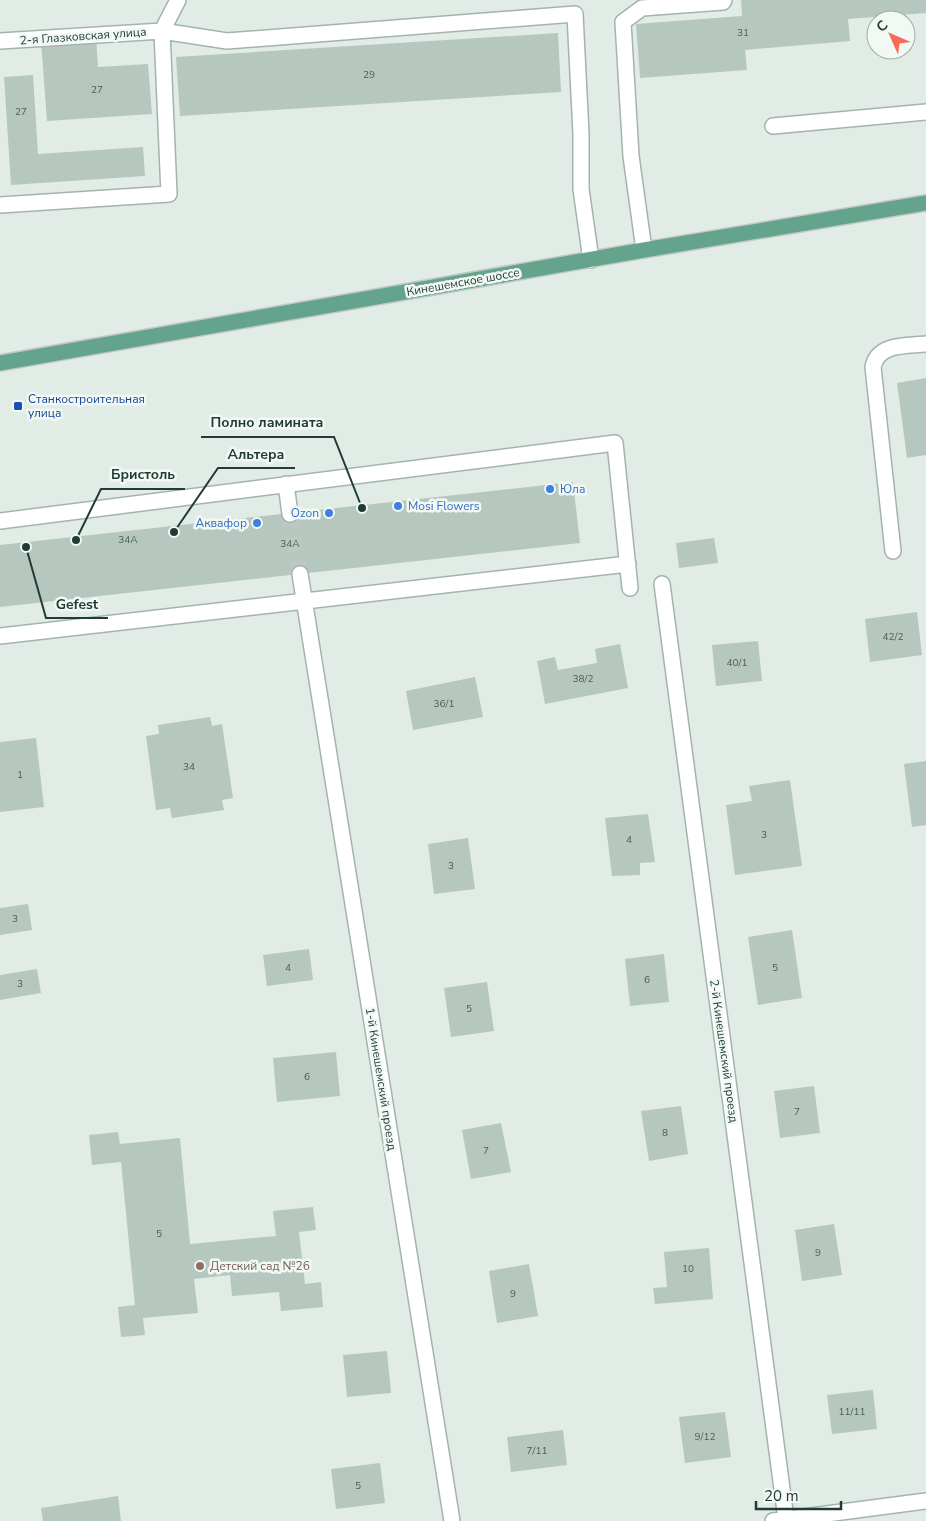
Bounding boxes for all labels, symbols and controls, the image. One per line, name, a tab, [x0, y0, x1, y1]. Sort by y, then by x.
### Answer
north arrow	[866, 10, 916, 60]
text: С	[872, 16, 893, 36]
street label: 2-я Глазковская улица	[19, 24, 147, 48]
house number: 31	[737, 26, 749, 40]
house number: 29	[363, 68, 375, 82]
house number: 27	[91, 83, 103, 97]
house number: 27	[15, 105, 27, 119]
street label: Кинешемское шоссе	[405, 264, 521, 300]
place label: Станкостроительная улица	[28, 391, 145, 421]
marker: Станкостроительная улица	[12, 400, 24, 412]
callout: Полно ламината	[201, 408, 334, 437]
text: Полно ламината	[211, 413, 323, 432]
callout: Альтера	[218, 439, 295, 468]
text: Альтера	[228, 445, 284, 464]
callout: Бристоль	[101, 460, 185, 489]
text: Бристоль	[111, 465, 175, 484]
place label: Юла	[560, 481, 585, 497]
marker: Юла	[544, 483, 556, 495]
place label: Mosi Flowers	[408, 498, 480, 514]
marker: Mosi Flowers	[392, 500, 404, 512]
place label: Ozon	[291, 505, 319, 521]
marker: Ozon	[323, 507, 335, 519]
place label: Аквафор	[195, 515, 247, 531]
marker: Аквафор	[251, 517, 263, 529]
house number: 34А	[118, 533, 138, 547]
house number: 34А	[280, 537, 300, 551]
callout: Gefest	[46, 589, 108, 618]
text: Gefest	[56, 595, 99, 614]
house number: 42/2	[883, 630, 903, 644]
house number: 40/1	[727, 656, 747, 670]
house number: 38/2	[573, 672, 593, 686]
house number: 36/1	[434, 697, 454, 711]
house number: 34	[183, 760, 195, 774]
house number: 1	[17, 768, 23, 782]
house number: 3	[761, 828, 767, 842]
house number: 4	[626, 833, 632, 847]
house number: 3	[448, 859, 454, 873]
house number: 3	[12, 912, 18, 926]
house number: 4	[285, 961, 291, 975]
house number: 5	[772, 961, 778, 975]
house number: 6	[644, 973, 650, 987]
house number: 3	[17, 977, 23, 991]
street label: 2-й Кинешемский проезд	[706, 978, 742, 1124]
house number: 5	[466, 1002, 472, 1016]
street label: 1-й Кинешемский проезд	[362, 1006, 400, 1152]
house number: 6	[304, 1070, 310, 1084]
house number: 7	[794, 1105, 800, 1119]
house number: 8	[662, 1126, 668, 1140]
house number: 7	[483, 1144, 489, 1158]
house number: 5	[156, 1227, 162, 1241]
house number: 9	[815, 1246, 821, 1260]
place label: Детский сад №26	[210, 1258, 310, 1274]
marker: Детский сад №26	[194, 1260, 206, 1272]
house number: 10	[682, 1262, 694, 1276]
house number: 9	[510, 1287, 516, 1301]
house number: 11/11	[839, 1405, 865, 1419]
house number: 9/12	[695, 1430, 715, 1444]
house number: 7/11	[527, 1444, 547, 1458]
scale bar	[756, 1478, 841, 1510]
house number: 5	[355, 1479, 361, 1493]
text: 20 m	[764, 1486, 799, 1506]

